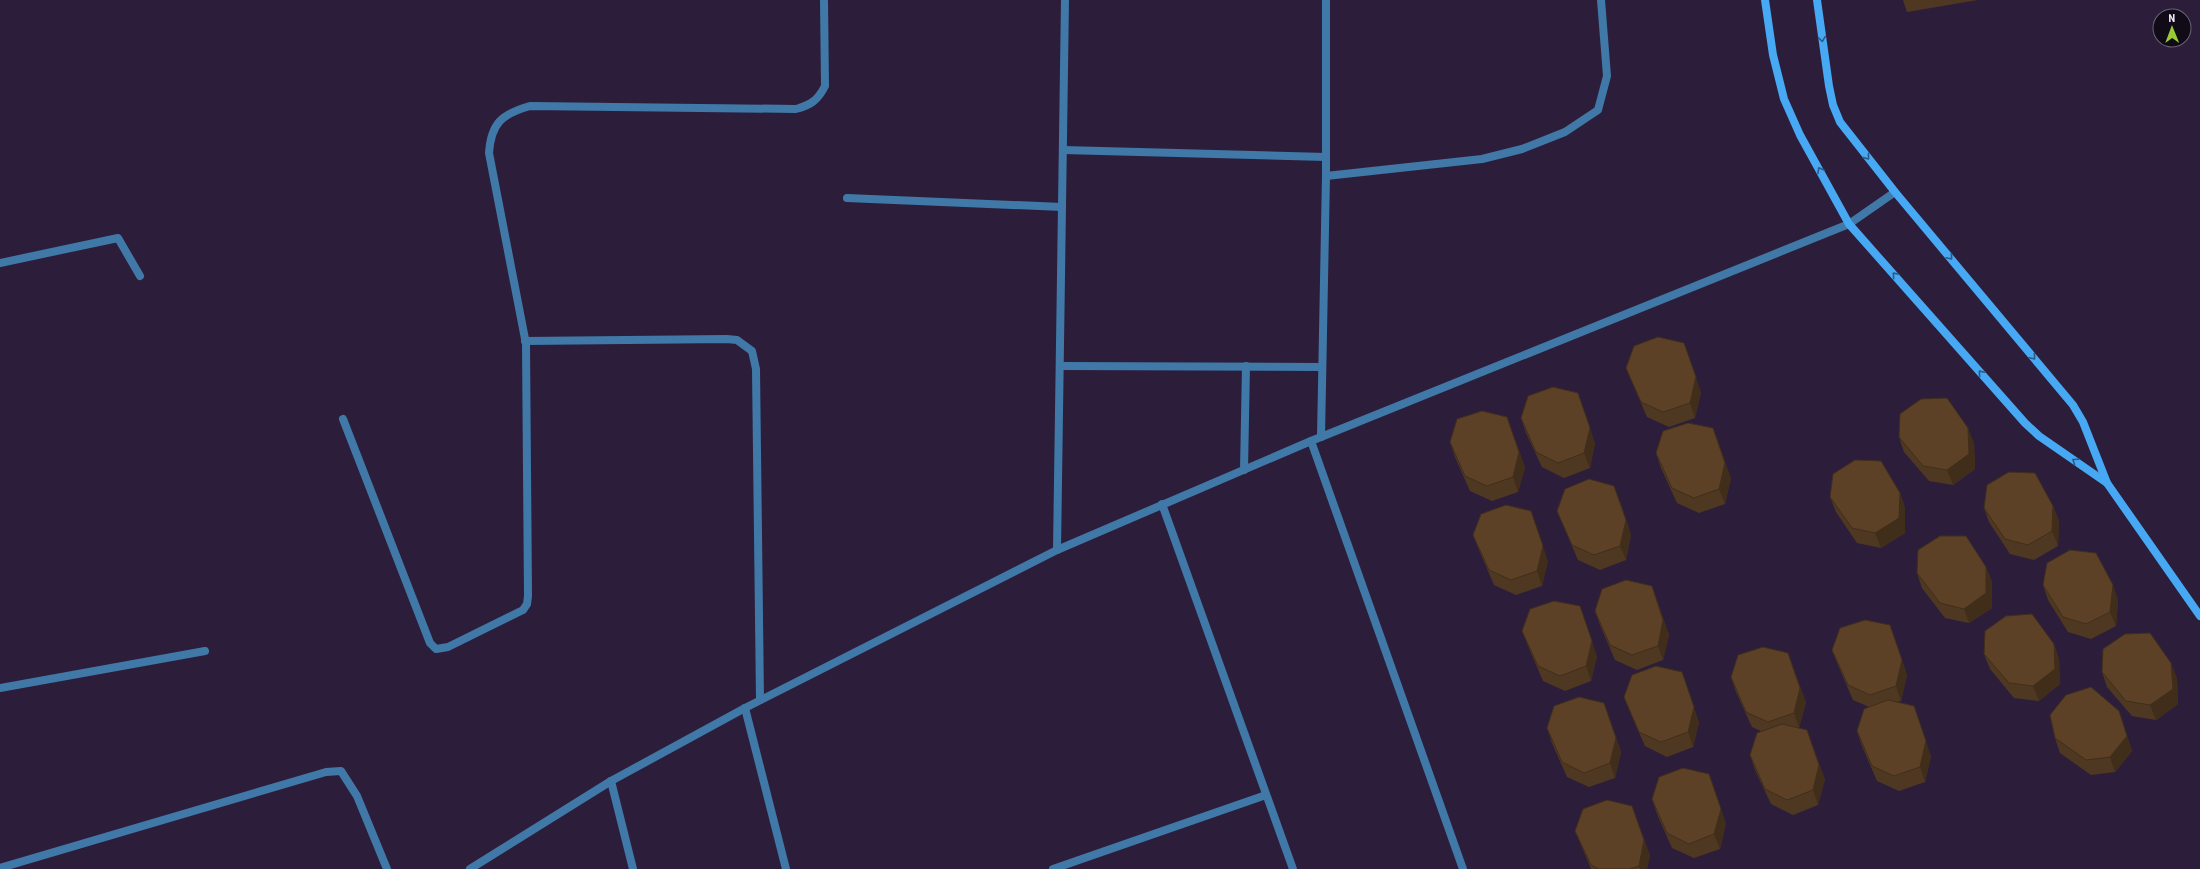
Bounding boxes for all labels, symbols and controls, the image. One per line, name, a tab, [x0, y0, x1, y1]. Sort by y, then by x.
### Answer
north arrow	[2152, 8, 2192, 48]
text: N	[2168, 12, 2176, 25]
one-way arrow	[1817, 36, 1826, 42]
one-way arrow	[1863, 152, 1870, 159]
one-way arrow	[1817, 167, 1824, 174]
one-way arrow	[1945, 253, 1952, 260]
one-way arrow	[1892, 273, 1899, 280]
one-way arrow	[2028, 352, 2035, 360]
one-way arrow	[1978, 370, 1985, 378]
one-way arrow	[2072, 458, 2079, 466]

